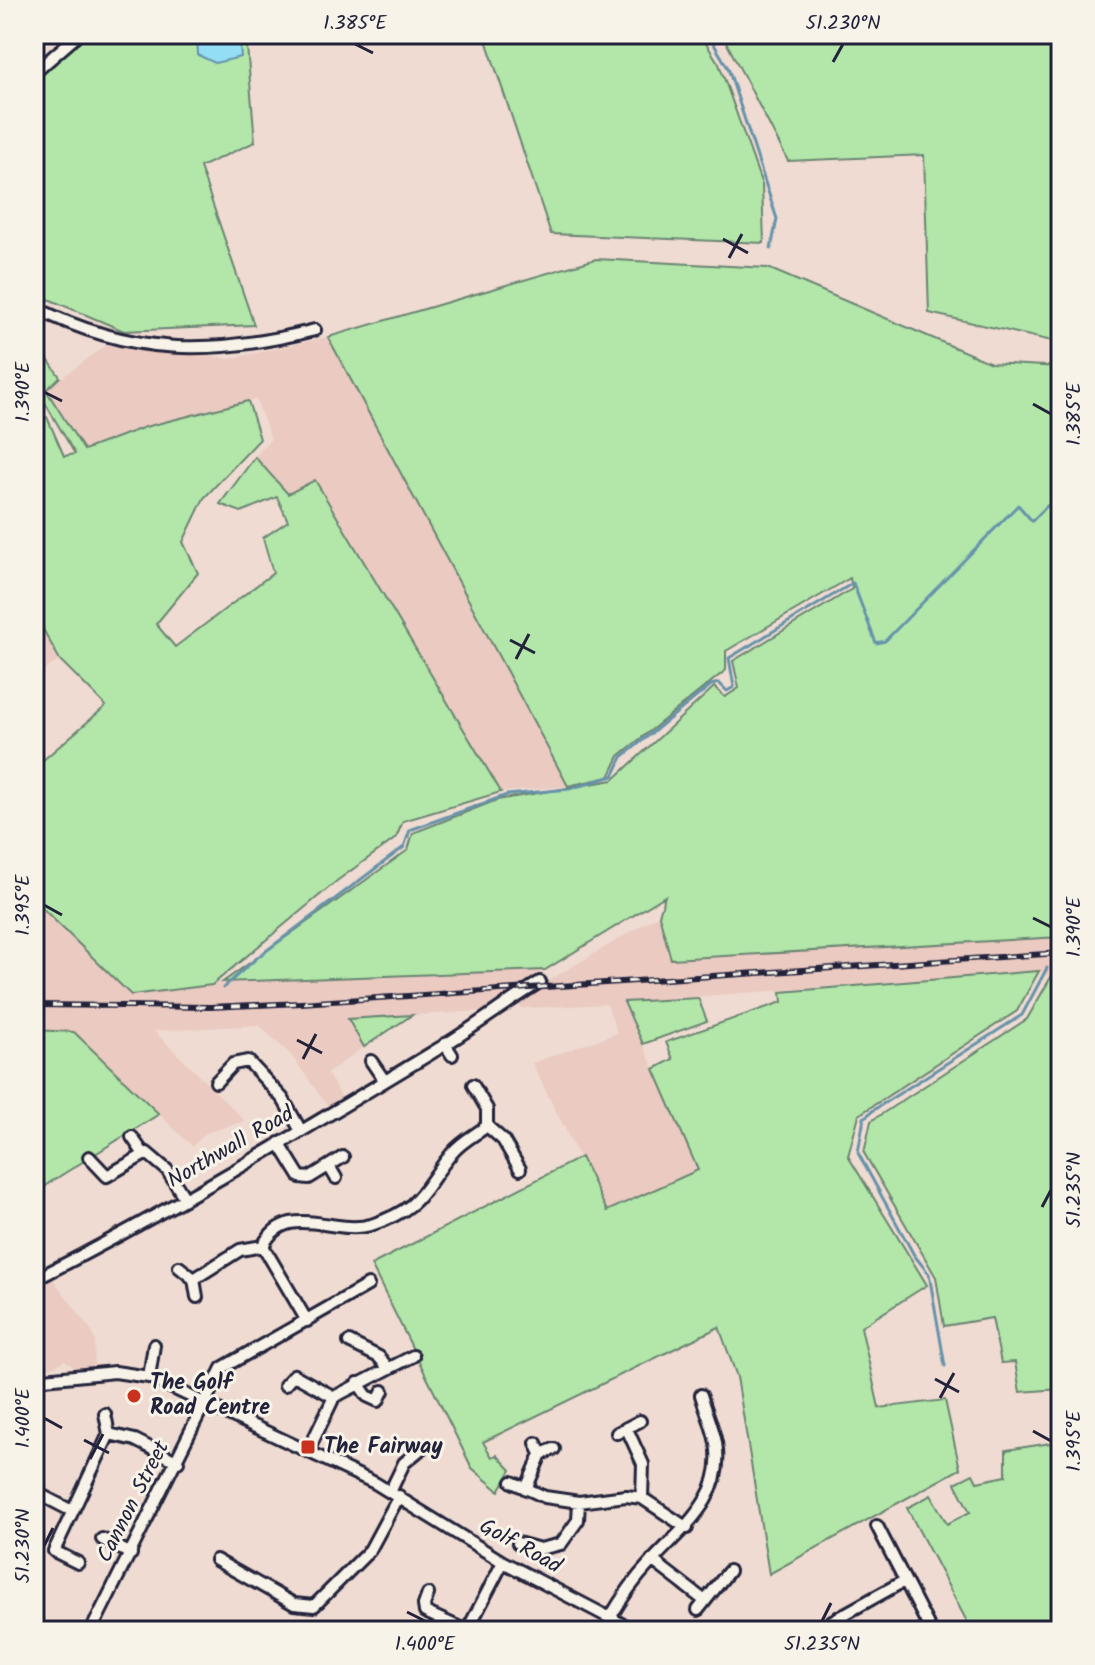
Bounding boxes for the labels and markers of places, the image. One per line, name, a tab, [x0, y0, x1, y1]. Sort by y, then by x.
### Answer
place label: The Golf Road Centre	[150, 1366, 270, 1426]
marker: The Golf Road Centre	[125, 1387, 143, 1405]
place label: The Fairway	[324, 1430, 443, 1465]
marker: The Fairway	[299, 1438, 317, 1456]

